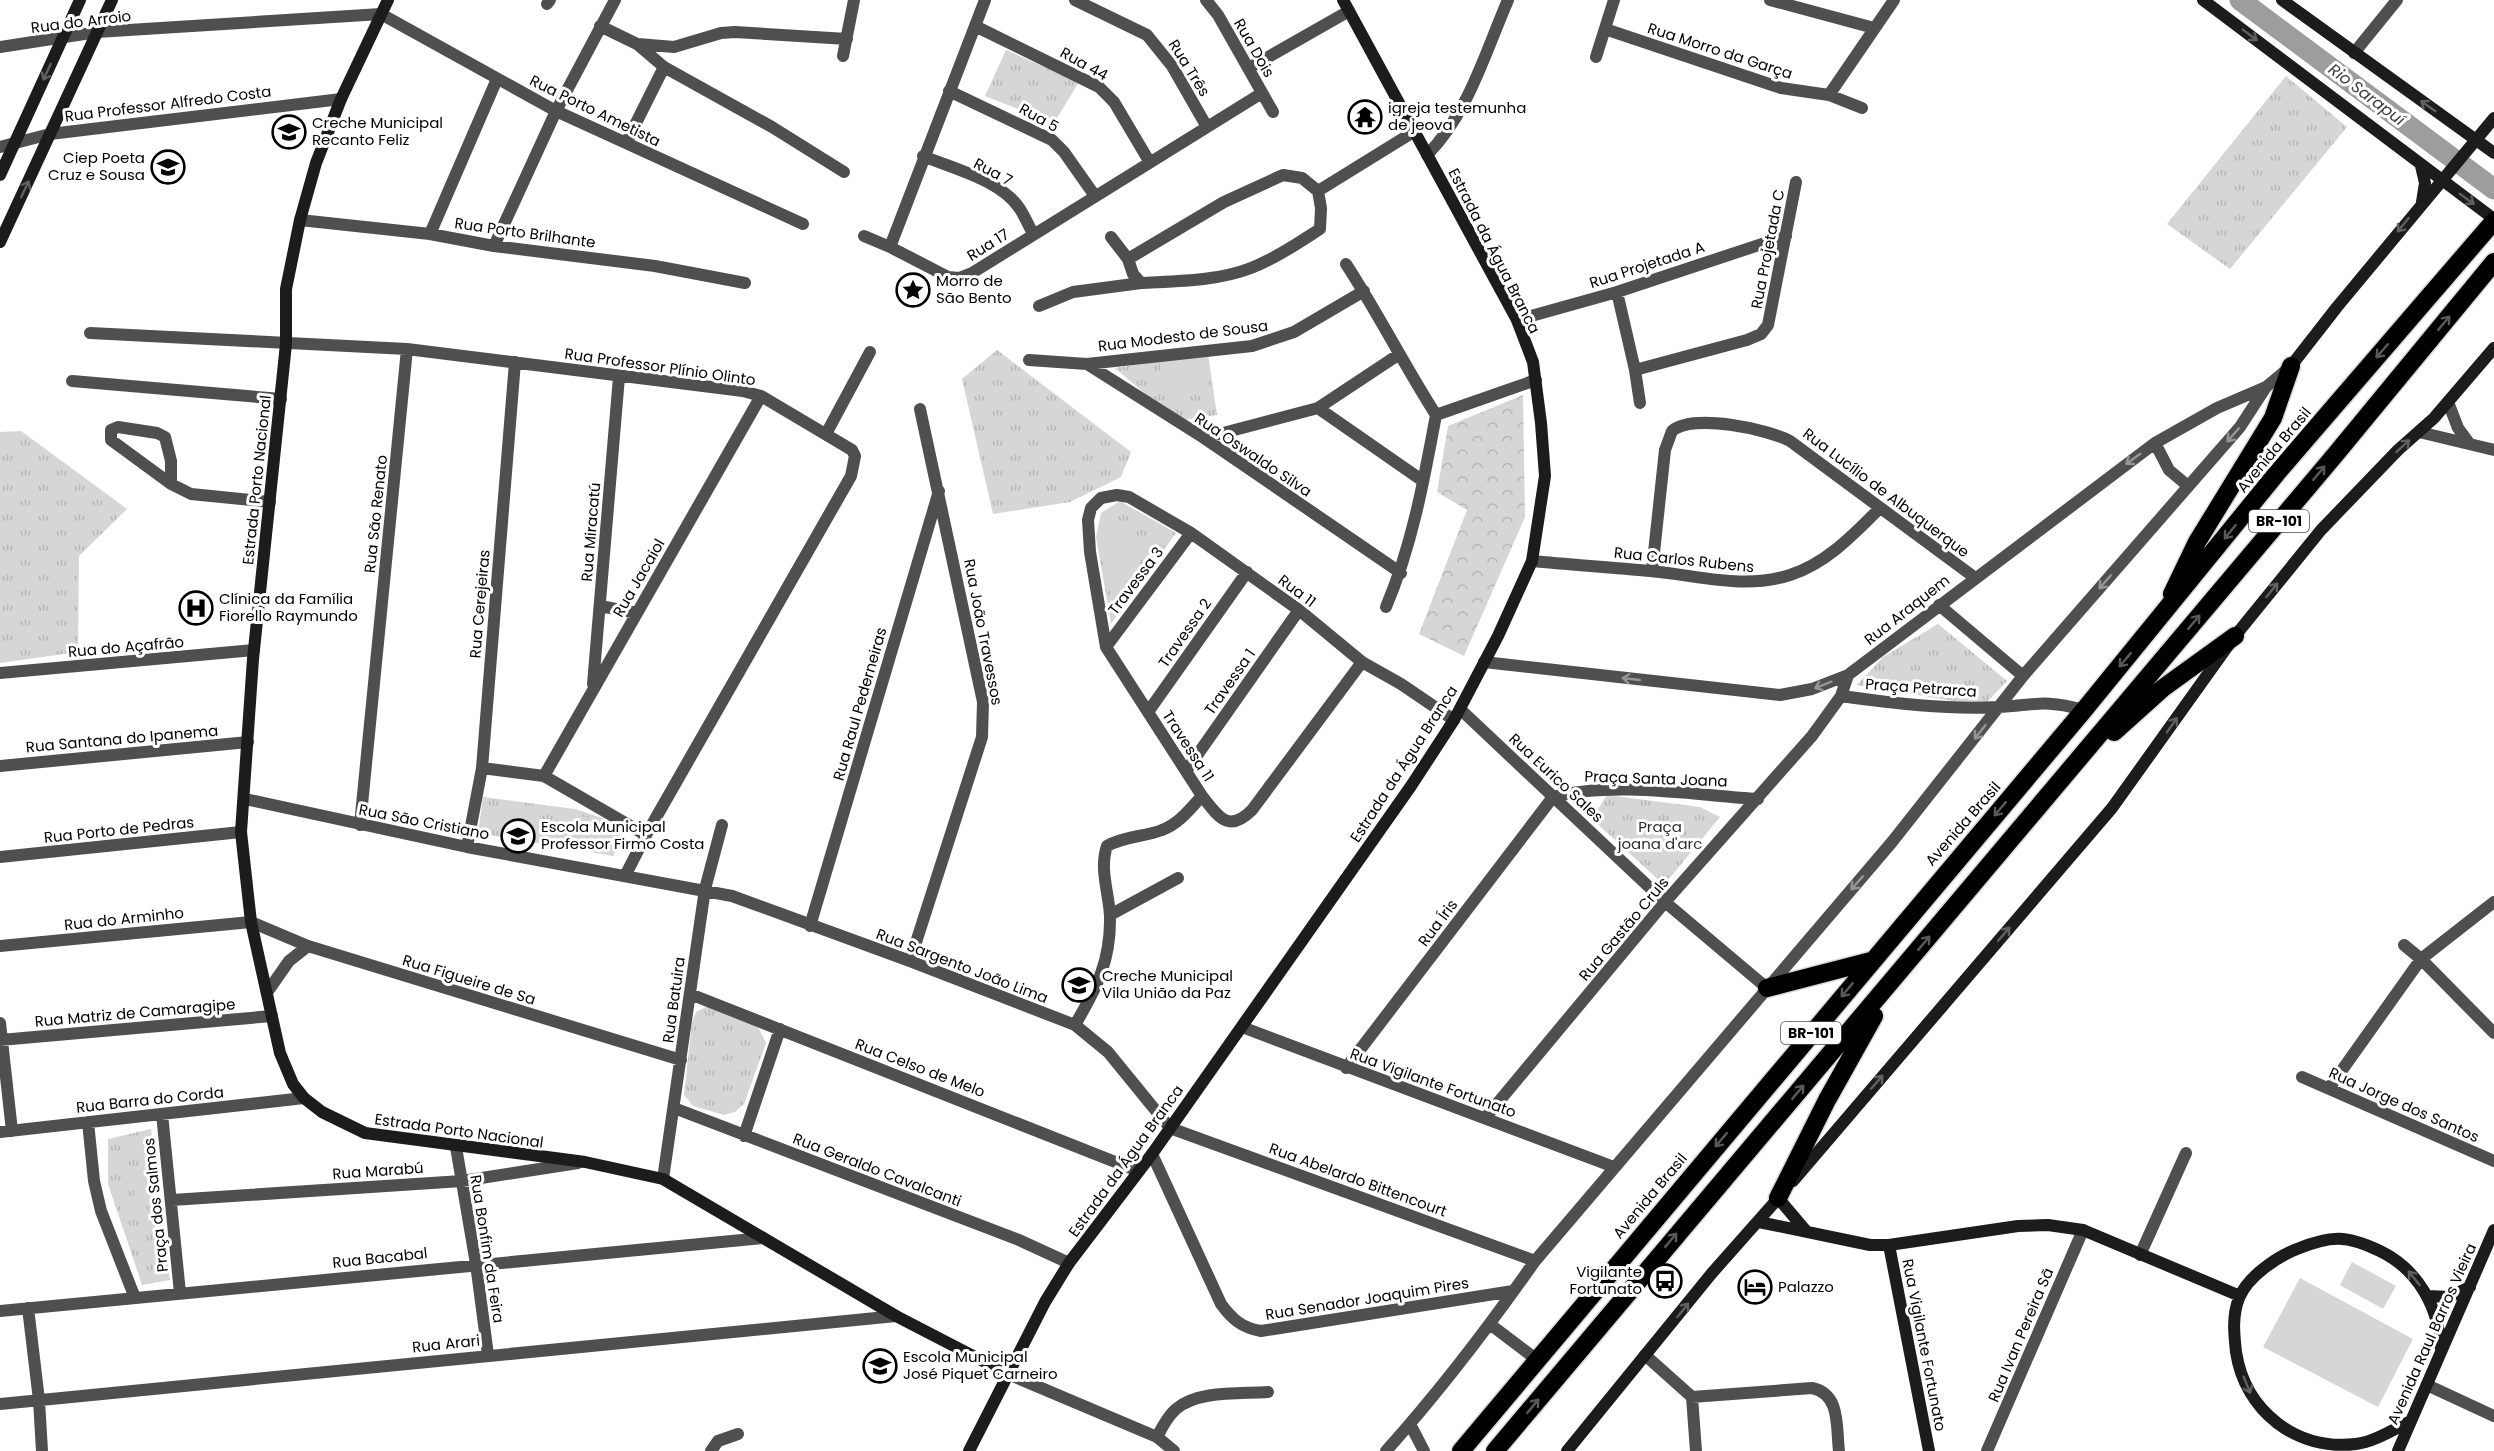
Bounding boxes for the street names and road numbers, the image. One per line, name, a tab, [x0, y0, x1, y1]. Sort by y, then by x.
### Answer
street label: Rua do Arroio	[30, 5, 132, 38]
street label: Rua Dois	[1229, 15, 1280, 81]
street label: Rua Morro da Garça	[1645, 17, 1795, 84]
street label: Rua Três	[1164, 35, 1215, 100]
street label: Rua 44	[1057, 42, 1112, 85]
street label: Rua Porto Ametista	[526, 70, 664, 151]
street label: Rua Professor Alfredo Costa	[64, 80, 272, 127]
street label: Rua 5	[1016, 98, 1063, 137]
street label: Rua 7	[970, 153, 1016, 190]
street label: Estrada da Água Branca	[1444, 164, 1545, 337]
street label: Rua Projetada C	[1746, 187, 1789, 310]
street label: Rua Porto Brilhante	[453, 212, 597, 253]
street label: Rua 17	[963, 224, 1013, 266]
street label: Rua Projetada A	[1587, 236, 1707, 293]
street label: Rua Modesto de Sousa	[1097, 315, 1269, 356]
street label: Rua Professor Plínio Olinto	[563, 343, 757, 390]
street label: Estrada Porto Nacional	[237, 394, 276, 566]
street label: Avenida Brasil	[2232, 403, 2316, 497]
street label: Rua Oswaldo Silva	[1191, 408, 1316, 502]
street label: Rua Lucílio de Albuquerque	[1799, 423, 1974, 562]
street label: Rua São Renato	[359, 454, 392, 574]
street label: Rua Miracatú	[576, 481, 605, 582]
road number: BR-101	[2249, 510, 2309, 532]
street label: Rua Jacaiol	[608, 535, 669, 621]
street label: Travessa 3	[1103, 542, 1168, 619]
street label: Rua Carlos Rubens	[1613, 542, 1755, 577]
street label: Rua Cerejeiras	[464, 549, 495, 659]
street label: Rua João Travessos	[959, 557, 1008, 707]
street label: Rua 11	[1274, 569, 1321, 612]
street label: Rua Araquem	[1860, 570, 1954, 650]
street label: Travessa 2	[1153, 594, 1216, 672]
street label: Rua Raul Pederneiras	[828, 625, 892, 783]
street label: Rua do Açafrão	[67, 631, 185, 662]
street label: Travessa 1	[1199, 644, 1260, 719]
street label: Praça Petrarca	[1865, 673, 1977, 702]
street label: Estrada da Água Branca	[1345, 681, 1462, 846]
street label: Travessa 11	[1158, 706, 1219, 785]
street label: Rua Santana do Ipanema	[25, 720, 219, 757]
street label: Rua Eurico Sales	[1505, 728, 1608, 827]
street label: Praça Santa Joana	[1584, 766, 1728, 791]
street label: Avenida Brasil	[1920, 777, 2005, 870]
street label: Rua São Cristiano	[357, 799, 491, 844]
street label: Rua Porto de Pedras	[43, 811, 195, 848]
street label: Rua Gastão Cruls	[1574, 872, 1674, 985]
street label: Rua Íris	[1413, 895, 1462, 950]
street label: Rua do Arminho	[63, 902, 185, 935]
street label: Rua Sargento João Lima	[873, 923, 1051, 1008]
street label: Rua Figueire de Sa	[400, 949, 538, 1010]
street label: Rua Batuira	[657, 956, 690, 1044]
street label: Rua Matriz de Camaragipe	[34, 993, 236, 1032]
road number: BR-101	[1781, 1022, 1841, 1044]
street label: Rua Celso de Melo	[852, 1033, 988, 1102]
street label: Rua Vigilante Fortunato	[1347, 1043, 1519, 1122]
street label: Rua Jorge dos Santos	[2326, 1062, 2483, 1147]
street label: Estrada da Água Branca	[1063, 1080, 1188, 1241]
street label: Rua Barra do Corda	[75, 1081, 225, 1118]
street label: Estrada Porto Nacional	[373, 1108, 545, 1153]
street label: Rua Geraldo Cavalcanti	[790, 1128, 964, 1211]
street label: Praça dos Salmos	[138, 1137, 173, 1273]
street label: Rua Abelardo Bittencourt	[1266, 1138, 1450, 1221]
street label: Avenida Brasil	[1608, 1149, 1692, 1243]
street label: Rua Marabú	[332, 1157, 424, 1184]
street label: Rua Bonfim da Feira	[465, 1173, 510, 1325]
street label: Avenida Raul Barros Vieira	[2382, 1240, 2481, 1428]
street label: Rua Bacabal	[331, 1242, 428, 1273]
street label: Rua Vigilante Fortunato	[1897, 1257, 1952, 1433]
street label: Rua Ivan Pereira Sã	[1983, 1264, 2058, 1405]
street label: Rua Senador Joaquim Pires	[1264, 1272, 1470, 1325]
street label: Rua Arari	[411, 1330, 481, 1357]

